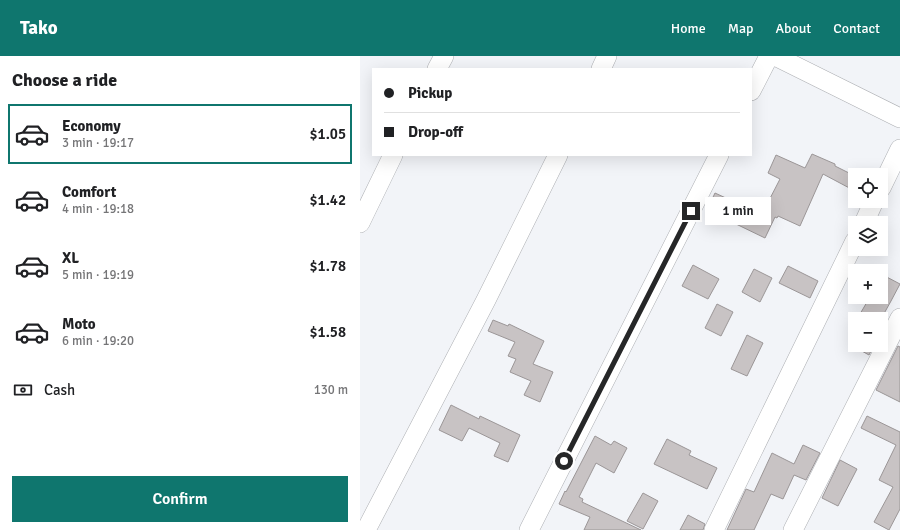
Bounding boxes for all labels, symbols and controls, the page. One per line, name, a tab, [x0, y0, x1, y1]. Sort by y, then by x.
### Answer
text: Tako	[20, 16, 58, 40]
text: Home	[671, 20, 706, 37]
text: Map	[728, 20, 753, 37]
text: About	[775, 20, 811, 37]
text: Contact	[833, 20, 880, 37]
text: Choose a ride	[12, 69, 117, 91]
text: Pickup	[408, 84, 452, 102]
icon: car	[14, 116, 50, 152]
text: Economy	[62, 117, 121, 135]
text: Drop-off	[408, 123, 463, 141]
text: $1.05	[309, 125, 346, 143]
text: 3 min · 19:17	[62, 135, 134, 151]
map controls	[848, 168, 888, 352]
button: locate	[848, 168, 888, 208]
icon: car	[14, 182, 50, 218]
text: Comfort	[62, 183, 116, 201]
text: $1.42	[309, 191, 346, 209]
callout: 1 min	[705, 197, 771, 225]
text: 4 min · 19:18	[62, 201, 134, 217]
route end	[682, 202, 700, 220]
text: 1 min	[722, 203, 754, 219]
button: layers	[848, 216, 888, 256]
icon: car	[14, 248, 50, 284]
text: XL	[62, 249, 79, 267]
text: $1.78	[309, 257, 346, 275]
button: +	[848, 264, 888, 304]
text: 5 min · 19:19	[62, 267, 134, 283]
button: −	[848, 312, 888, 352]
icon: car	[14, 314, 50, 350]
text: Moto	[62, 315, 96, 333]
text: $1.58	[309, 323, 346, 341]
text: 6 min · 19:20	[62, 333, 134, 349]
icon: cash	[12, 379, 34, 401]
text: Cash	[44, 381, 75, 399]
text: 130 m	[314, 382, 348, 398]
route start	[555, 452, 573, 470]
button: Confirm	[12, 476, 348, 522]

